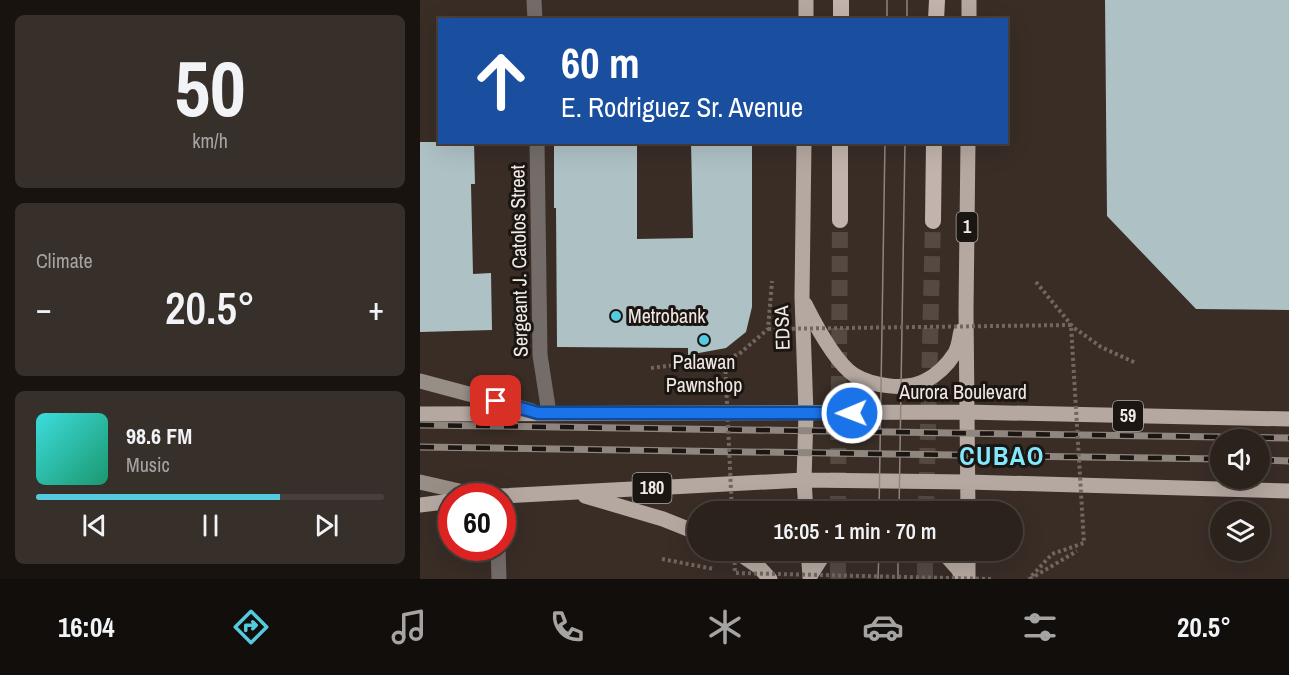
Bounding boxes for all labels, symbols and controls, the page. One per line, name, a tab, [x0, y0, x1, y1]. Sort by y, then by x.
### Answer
text: 50	[174, 35, 246, 140]
text: 60 m	[561, 35, 640, 91]
icon: ahead	[462, 42, 540, 120]
text: E. Rodriguez Sr. Avenue	[561, 89, 803, 125]
text: km/h	[192, 127, 228, 154]
street label: Sergeant J. Catolos Street	[503, 164, 534, 357]
road number: 1	[956, 212, 978, 242]
text: Climate	[36, 247, 93, 274]
text: 20.5°	[165, 277, 255, 338]
text: −	[36, 286, 52, 330]
text: +	[368, 286, 384, 330]
place label: Metrobank	[628, 302, 706, 329]
street label: EDSA	[767, 305, 796, 351]
marker: Metrobank	[609, 309, 623, 323]
marker: Palawan Pawnshop	[697, 333, 711, 347]
place label: Palawan Pawnshop	[666, 348, 742, 398]
pin	[470, 375, 521, 426]
street label: Aurora Boulevard	[898, 378, 1027, 405]
position arrow	[820, 381, 884, 445]
icon: arrive	[479, 384, 512, 417]
road number: 59	[1113, 401, 1143, 431]
text: 98.6 FM	[126, 421, 192, 451]
map controls	[1210, 429, 1270, 561]
button: sound	[1210, 429, 1270, 489]
district label: CUBAO	[959, 438, 1045, 473]
text: Music	[126, 451, 170, 478]
road number: 180	[632, 473, 672, 503]
speed limit sign: 60	[438, 483, 516, 561]
button: layers	[1210, 501, 1270, 561]
icon: previous	[78, 509, 111, 542]
icon: pause	[194, 509, 227, 542]
icon: next	[310, 509, 343, 542]
text: 16:05 · 1 min · 70 m	[773, 516, 937, 546]
icon: directions	[230, 606, 272, 648]
icon: music	[388, 606, 430, 648]
icon: phone	[546, 606, 588, 648]
icon: climate	[704, 606, 746, 648]
icon: car	[862, 606, 904, 648]
icon: filters	[1019, 606, 1061, 648]
text: 16:04	[58, 609, 115, 645]
text: 20.5°	[1177, 609, 1231, 645]

